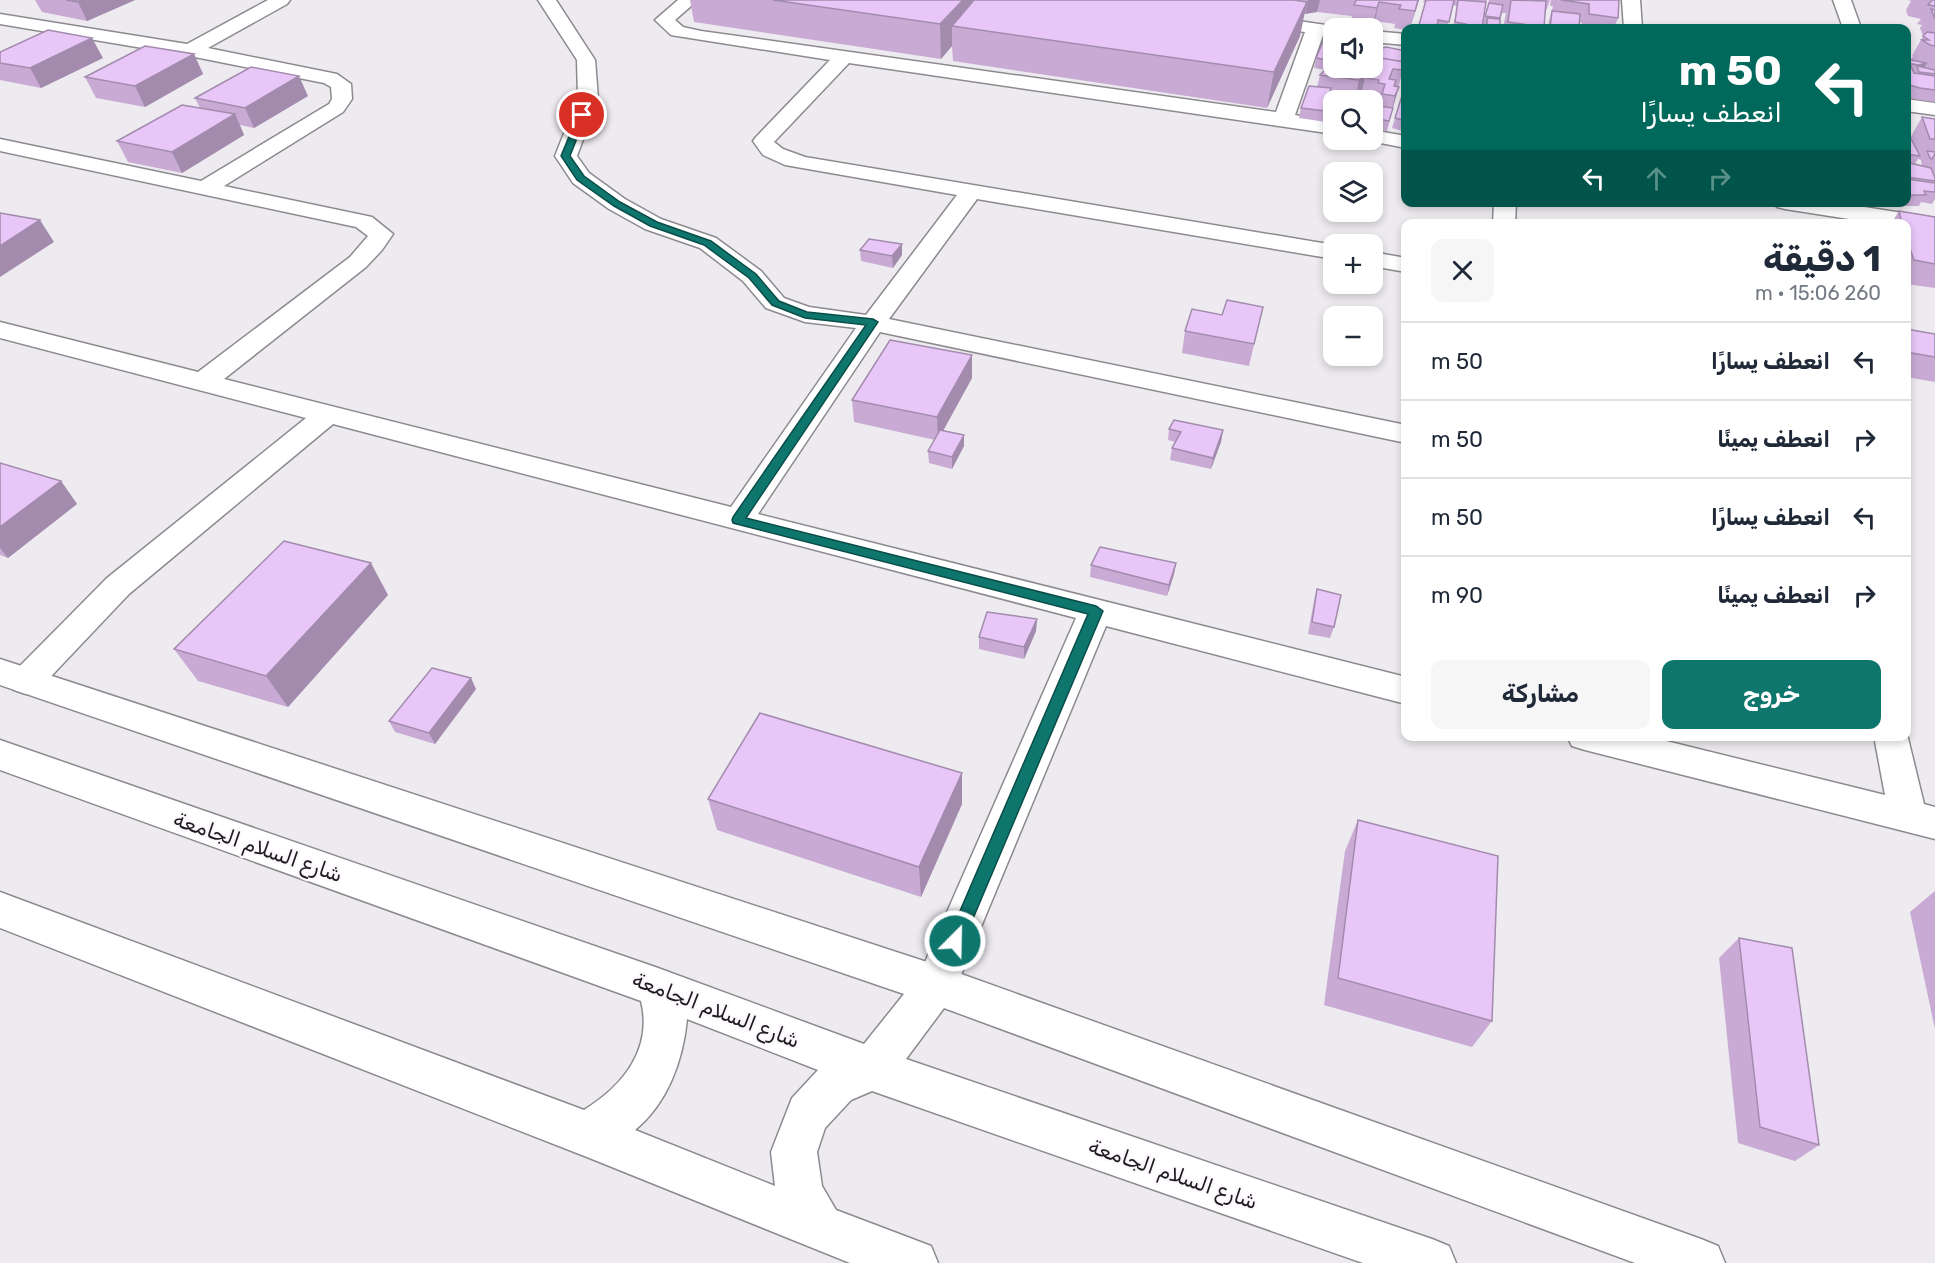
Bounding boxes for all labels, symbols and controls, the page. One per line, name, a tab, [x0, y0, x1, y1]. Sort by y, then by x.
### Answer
map controls	[1323, 18, 1383, 366]
button: sound	[1323, 18, 1383, 78]
text: 50 m	[1679, 46, 1782, 96]
icon: left	[1803, 48, 1881, 126]
pin	[556, 89, 607, 140]
button: search	[1323, 90, 1383, 150]
text: انعطف يسارًا	[1640, 97, 1782, 129]
icon: arrive	[565, 98, 598, 131]
button: layers	[1323, 162, 1383, 222]
icon: left	[1577, 162, 1610, 195]
icon: ahead	[1640, 162, 1673, 195]
icon: right	[1703, 162, 1736, 195]
button: +	[1323, 234, 1383, 294]
text: 1 دقيقة	[1763, 237, 1881, 280]
button: close	[1431, 239, 1494, 302]
text: 260 m · 15:06	[1755, 281, 1881, 305]
button: −	[1323, 306, 1383, 366]
icon: left	[1848, 345, 1881, 378]
text: 50 m	[1431, 348, 1483, 375]
text: انعطف يسارًا	[1711, 348, 1830, 375]
icon: right	[1848, 423, 1881, 456]
text: 50 m	[1431, 426, 1483, 453]
text: انعطف يمينًا	[1717, 426, 1830, 453]
icon: left	[1848, 501, 1881, 534]
text: 50 m	[1431, 504, 1483, 531]
text: انعطف يسارًا	[1711, 504, 1830, 531]
icon: right	[1848, 579, 1881, 612]
text: 90 m	[1431, 582, 1483, 609]
text: انعطف يمينًا	[1717, 582, 1830, 609]
button: مشاركة	[1431, 660, 1650, 729]
button: خروج	[1662, 660, 1881, 729]
street label: شارع السلام الجامعة	[170, 806, 346, 889]
position arrow	[923, 909, 987, 973]
street label: شارع السلام الجامعة	[628, 966, 803, 1055]
street label: شارع السلام الجامعة	[1085, 1133, 1261, 1216]

